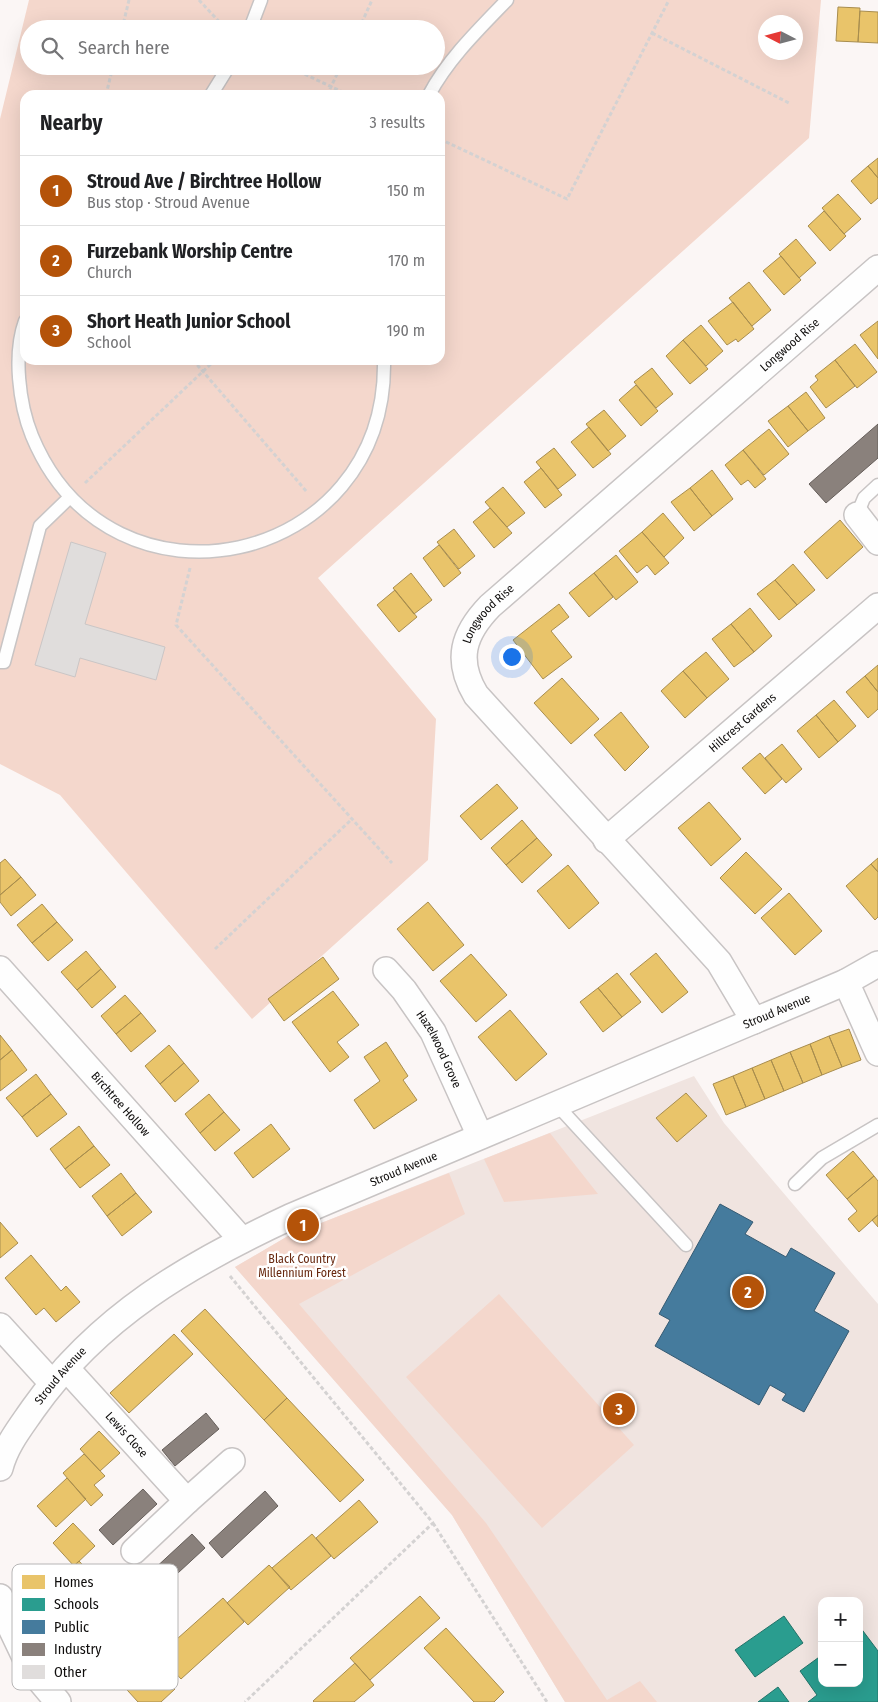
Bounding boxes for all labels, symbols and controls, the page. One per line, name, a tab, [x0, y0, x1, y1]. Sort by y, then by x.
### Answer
north arrow	[758, 15, 803, 60]
search box	[20, 20, 445, 75]
icon: search	[38, 34, 66, 62]
text: Search here	[78, 36, 170, 59]
text: Nearby	[40, 110, 102, 136]
text: 3 results	[369, 113, 425, 132]
text: Stroud Ave / Birchtree Hollow	[87, 170, 321, 193]
text: 1	[53, 181, 59, 200]
text: 150 m	[387, 181, 425, 200]
text: Bus stop · Stroud Avenue	[87, 193, 250, 212]
text: Furzebank Worship Centre	[87, 240, 293, 263]
text: 2	[52, 251, 60, 270]
text: 170 m	[388, 251, 425, 270]
text: Church	[87, 263, 132, 282]
text: Short Heath Junior School	[87, 310, 290, 333]
street label: Longwood Rise	[757, 315, 822, 374]
text: 3	[52, 321, 60, 340]
text: 190 m	[387, 321, 425, 340]
text: School	[87, 333, 131, 352]
street label: Longwood Rise	[459, 581, 517, 645]
your location	[499, 644, 525, 670]
street label: Hillcrest Gardens	[706, 690, 779, 755]
street label: Stroud Avenue	[741, 991, 812, 1032]
street label: Hazelwood Grove	[413, 1008, 464, 1090]
street label: Birchtree Hollow	[88, 1069, 153, 1139]
street label: Stroud Avenue	[368, 1149, 439, 1189]
pin: 1	[287, 1206, 319, 1244]
park label: Black Country Millennium Forest	[258, 1252, 346, 1280]
pin: 2	[732, 1273, 764, 1311]
street label: Stroud Avenue	[32, 1344, 89, 1407]
pin: 3	[603, 1390, 635, 1428]
street label: Lewis Close	[102, 1409, 151, 1460]
legend	[12, 1564, 178, 1690]
text: Homes	[54, 1574, 94, 1591]
text: Schools	[54, 1596, 99, 1613]
map controls	[818, 1597, 863, 1687]
button: +	[818, 1597, 863, 1642]
text: Public	[54, 1619, 89, 1636]
text: Industry	[54, 1641, 102, 1658]
button: −	[818, 1642, 863, 1687]
text: Other	[54, 1664, 87, 1681]

